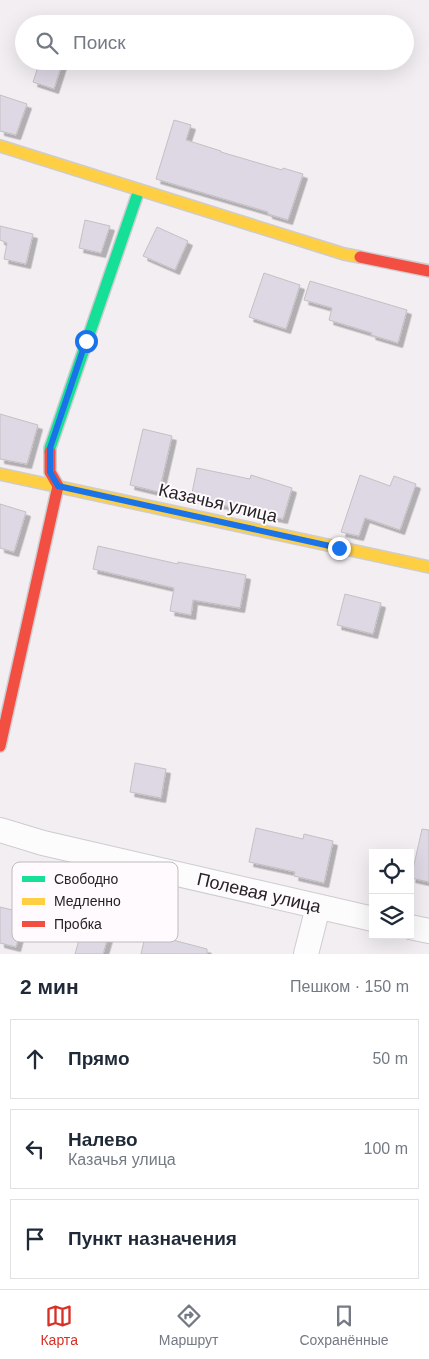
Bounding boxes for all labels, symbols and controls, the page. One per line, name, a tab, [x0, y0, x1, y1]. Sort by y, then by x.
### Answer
search box	[15, 15, 414, 70]
icon: search	[33, 29, 61, 57]
text: Поиск	[73, 32, 126, 53]
route start	[75, 330, 98, 353]
street label: Казачья улица	[157, 480, 280, 527]
route end	[328, 537, 351, 560]
map controls	[369, 849, 414, 939]
button: locate	[369, 849, 414, 894]
legend	[12, 862, 178, 942]
street label: Полевая улица	[195, 869, 324, 917]
text: Свободно	[54, 871, 119, 887]
text: Медленно	[54, 893, 121, 909]
button: layers	[369, 894, 414, 939]
text: Пробка	[54, 916, 102, 932]
text: 2 мин	[20, 975, 79, 998]
text: Пешком · 150 m	[290, 978, 409, 995]
icon: ahead	[21, 1045, 49, 1073]
text: Прямо	[68, 1048, 130, 1069]
text: 50 m	[372, 1050, 408, 1067]
text: Налево	[68, 1129, 138, 1150]
icon: left	[21, 1135, 49, 1163]
text: 100 m	[364, 1140, 408, 1157]
text: Казачья улица	[68, 1151, 176, 1168]
icon: arrive	[21, 1225, 49, 1253]
text: Пункт назначения	[68, 1228, 237, 1249]
tab: Карта	[40, 1302, 78, 1348]
tab: Маршрут	[159, 1302, 219, 1348]
tab: Сохранённые	[299, 1302, 389, 1348]

